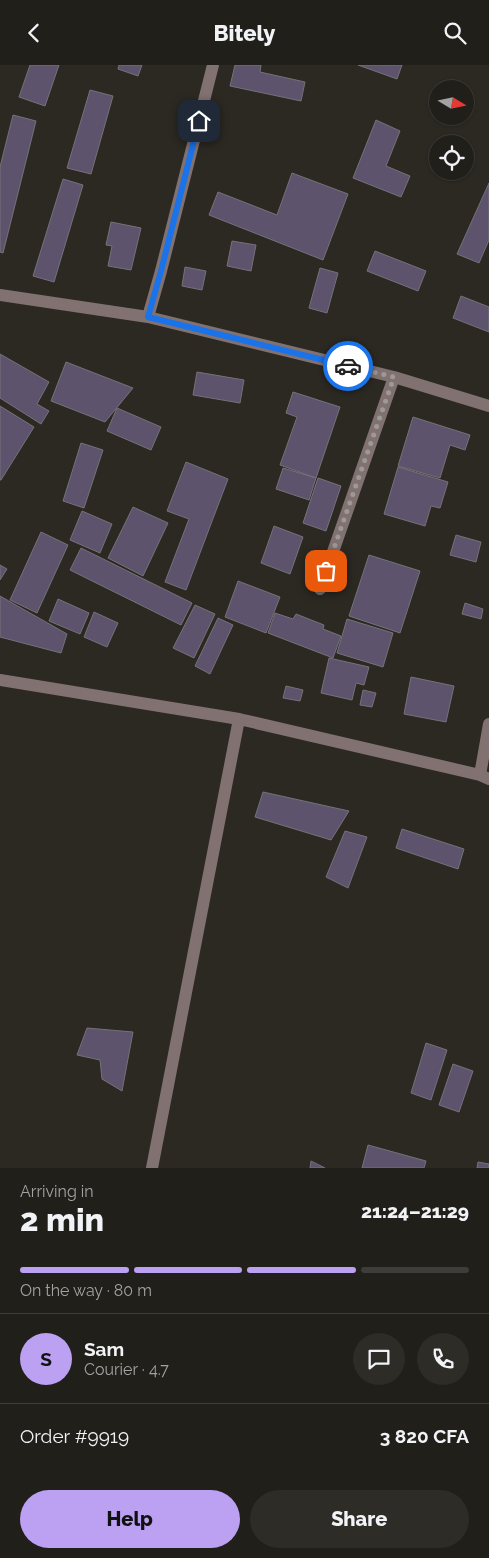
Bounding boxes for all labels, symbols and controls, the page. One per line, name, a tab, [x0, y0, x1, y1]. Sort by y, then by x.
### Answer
icon: back	[20, 19, 48, 47]
icon: search	[441, 19, 469, 47]
text: Bitely	[214, 20, 275, 46]
north arrow	[429, 80, 474, 125]
map controls	[429, 80, 474, 180]
pin	[178, 100, 220, 142]
icon: home	[185, 107, 213, 135]
button: locate	[429, 135, 474, 180]
courier	[323, 341, 373, 391]
icon: car	[334, 352, 362, 380]
pin	[305, 550, 347, 592]
icon: bag	[312, 557, 340, 585]
text: Arriving in	[20, 1182, 94, 1201]
text: 21:24–21:29	[361, 1200, 469, 1222]
text: 2 min	[20, 1201, 104, 1238]
text: On the way · 80 m	[20, 1281, 152, 1300]
button: chat	[353, 1333, 405, 1385]
button: phone	[417, 1333, 469, 1385]
text: Sam	[84, 1338, 124, 1360]
text: S	[40, 1348, 52, 1370]
text: Courier · 4.7	[84, 1360, 169, 1379]
text: Order #9919	[20, 1425, 129, 1447]
text: 3 820 CFA	[380, 1425, 469, 1447]
button: Help	[20, 1490, 240, 1548]
button: Share	[250, 1490, 469, 1548]

